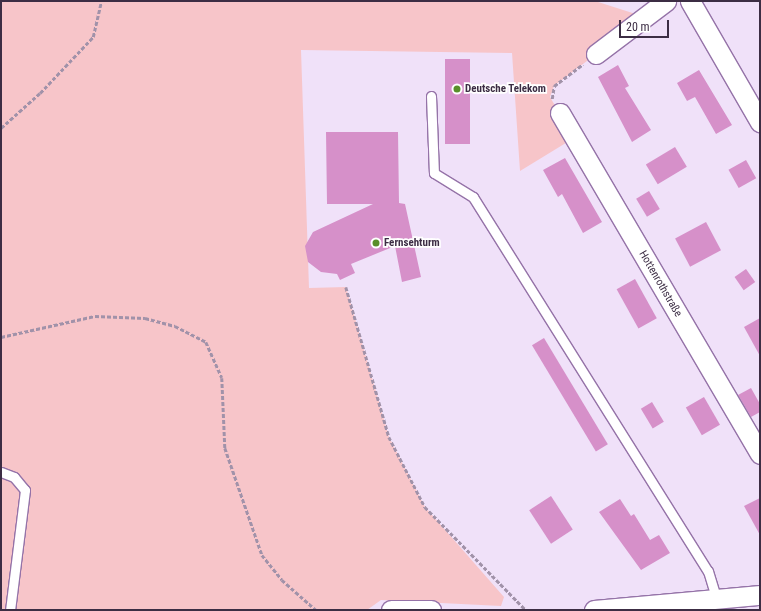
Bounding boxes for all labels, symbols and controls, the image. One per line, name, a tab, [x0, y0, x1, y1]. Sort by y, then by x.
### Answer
scale bar	[621, 12, 671, 38]
text: 20 m	[626, 20, 650, 34]
place label: Deutsche Telekom	[465, 82, 546, 96]
marker: Deutsche Telekom	[452, 84, 462, 94]
place label: Fernsehturm	[384, 236, 440, 250]
marker: Fernsehturm	[371, 238, 381, 248]
street label: Hottenrothstraße	[636, 249, 684, 319]

